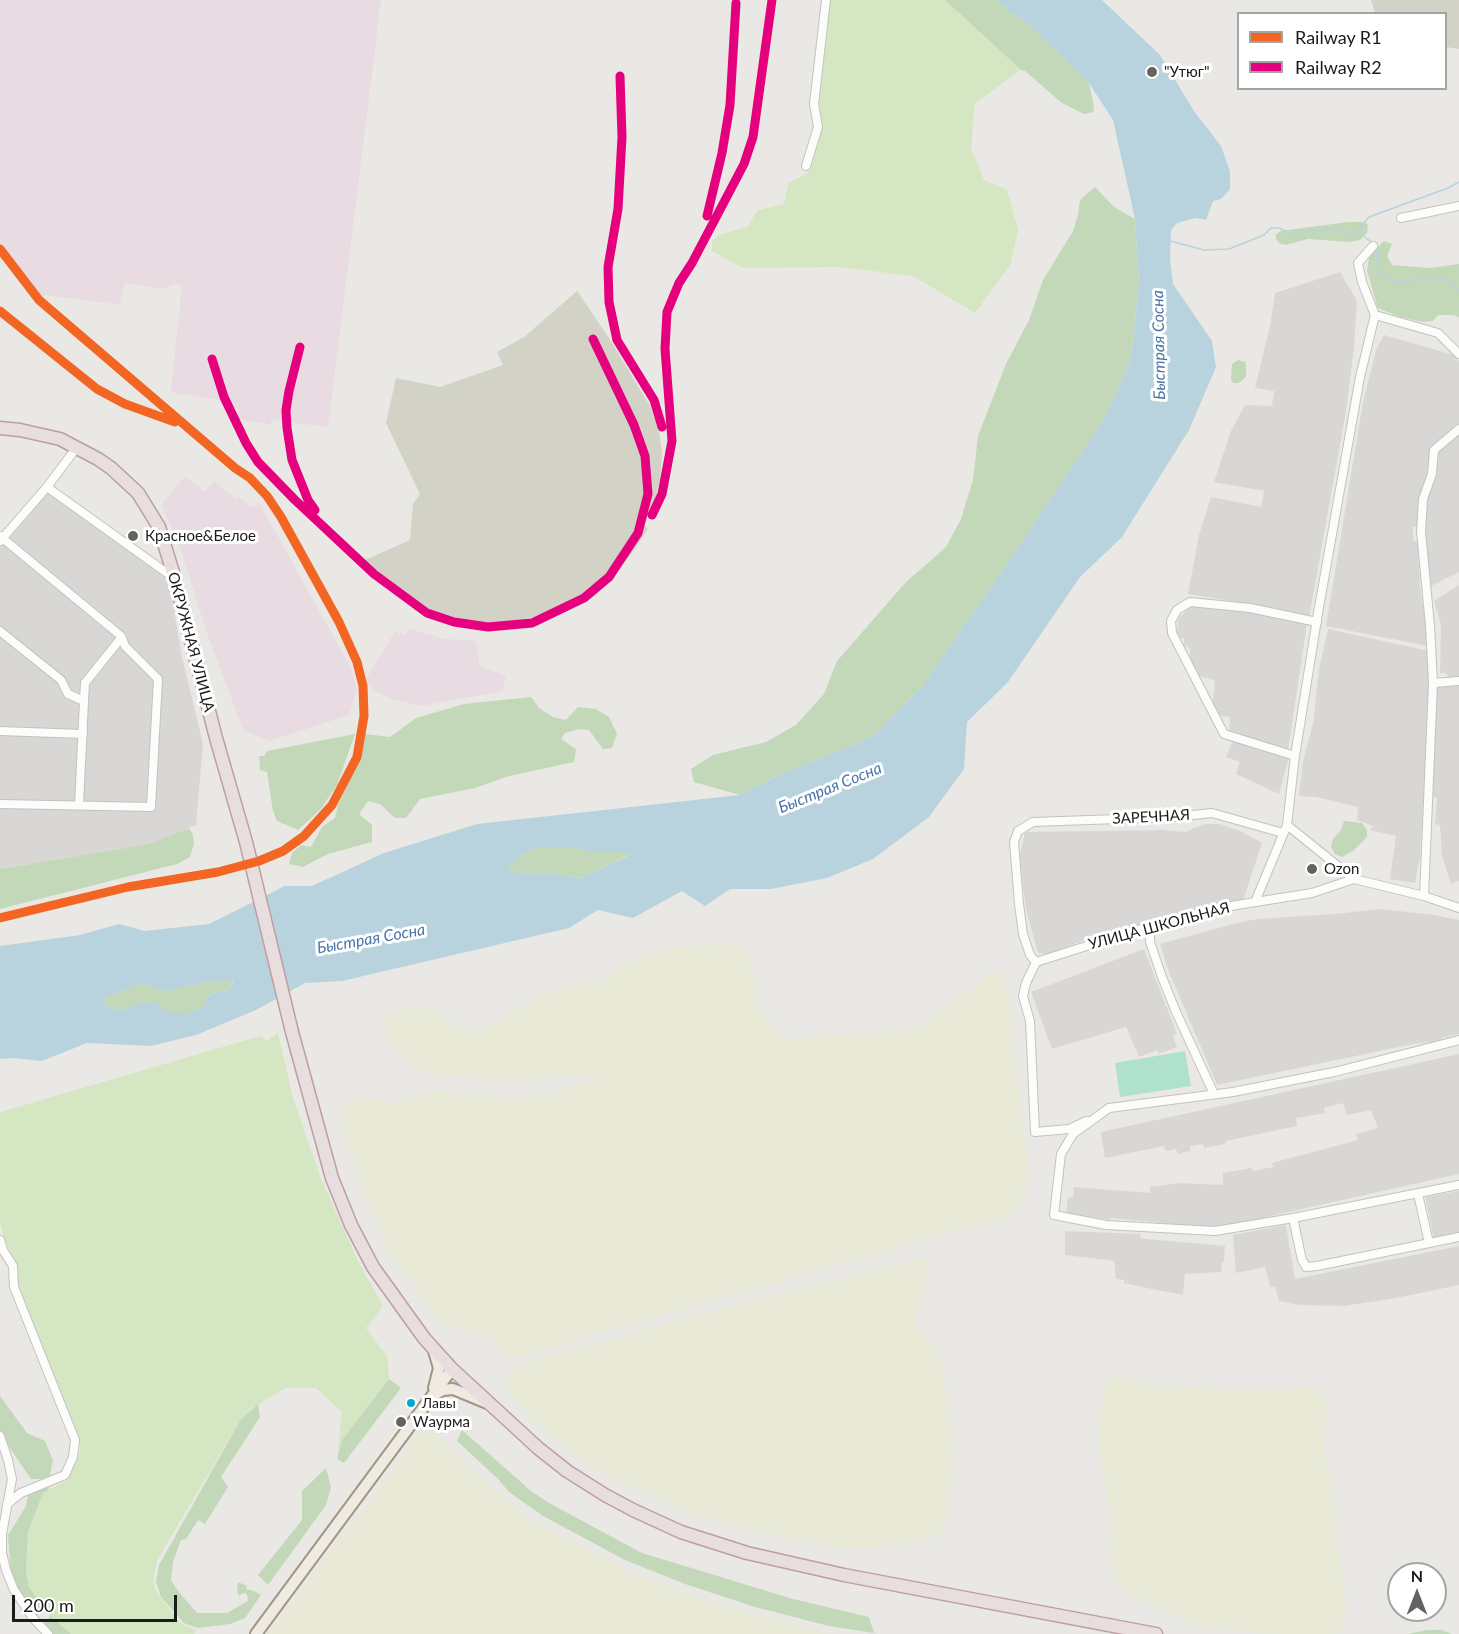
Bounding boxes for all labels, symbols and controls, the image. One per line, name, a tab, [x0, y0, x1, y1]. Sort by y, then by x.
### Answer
legend	[1237, 12, 1447, 90]
text: Railway R1	[1295, 26, 1382, 48]
text: Railway R2	[1295, 56, 1382, 78]
place label: "Утюг"	[1164, 63, 1210, 81]
marker: "Утюг"	[1145, 65, 1159, 79]
water label: Быстрая Сосна	[1148, 290, 1170, 400]
place label: Красное&Белое	[145, 527, 256, 545]
marker: Красное&Белое	[126, 529, 140, 543]
street label: ОКРУЖНАЯ УЛИЦА	[164, 570, 218, 714]
water label: Быстрая Сосна	[776, 759, 884, 817]
street label: ЗАРЕЧНАЯ	[1112, 806, 1190, 828]
place label: Ozon	[1324, 860, 1359, 878]
marker: Ozon	[1305, 862, 1319, 876]
street label: УЛИЦА ШКОЛЬНАЯ	[1086, 898, 1232, 954]
water label: Быстрая Сосна	[315, 920, 427, 958]
place label: Лавы	[422, 1395, 456, 1411]
marker: Лавы	[405, 1397, 417, 1409]
place label: Wаурма	[413, 1413, 470, 1431]
marker: Wаурма	[394, 1415, 408, 1429]
north arrow	[1387, 1562, 1447, 1622]
text: N	[1411, 1566, 1423, 1585]
scale bar	[15, 1583, 180, 1621]
text: 200 m	[23, 1594, 74, 1616]

